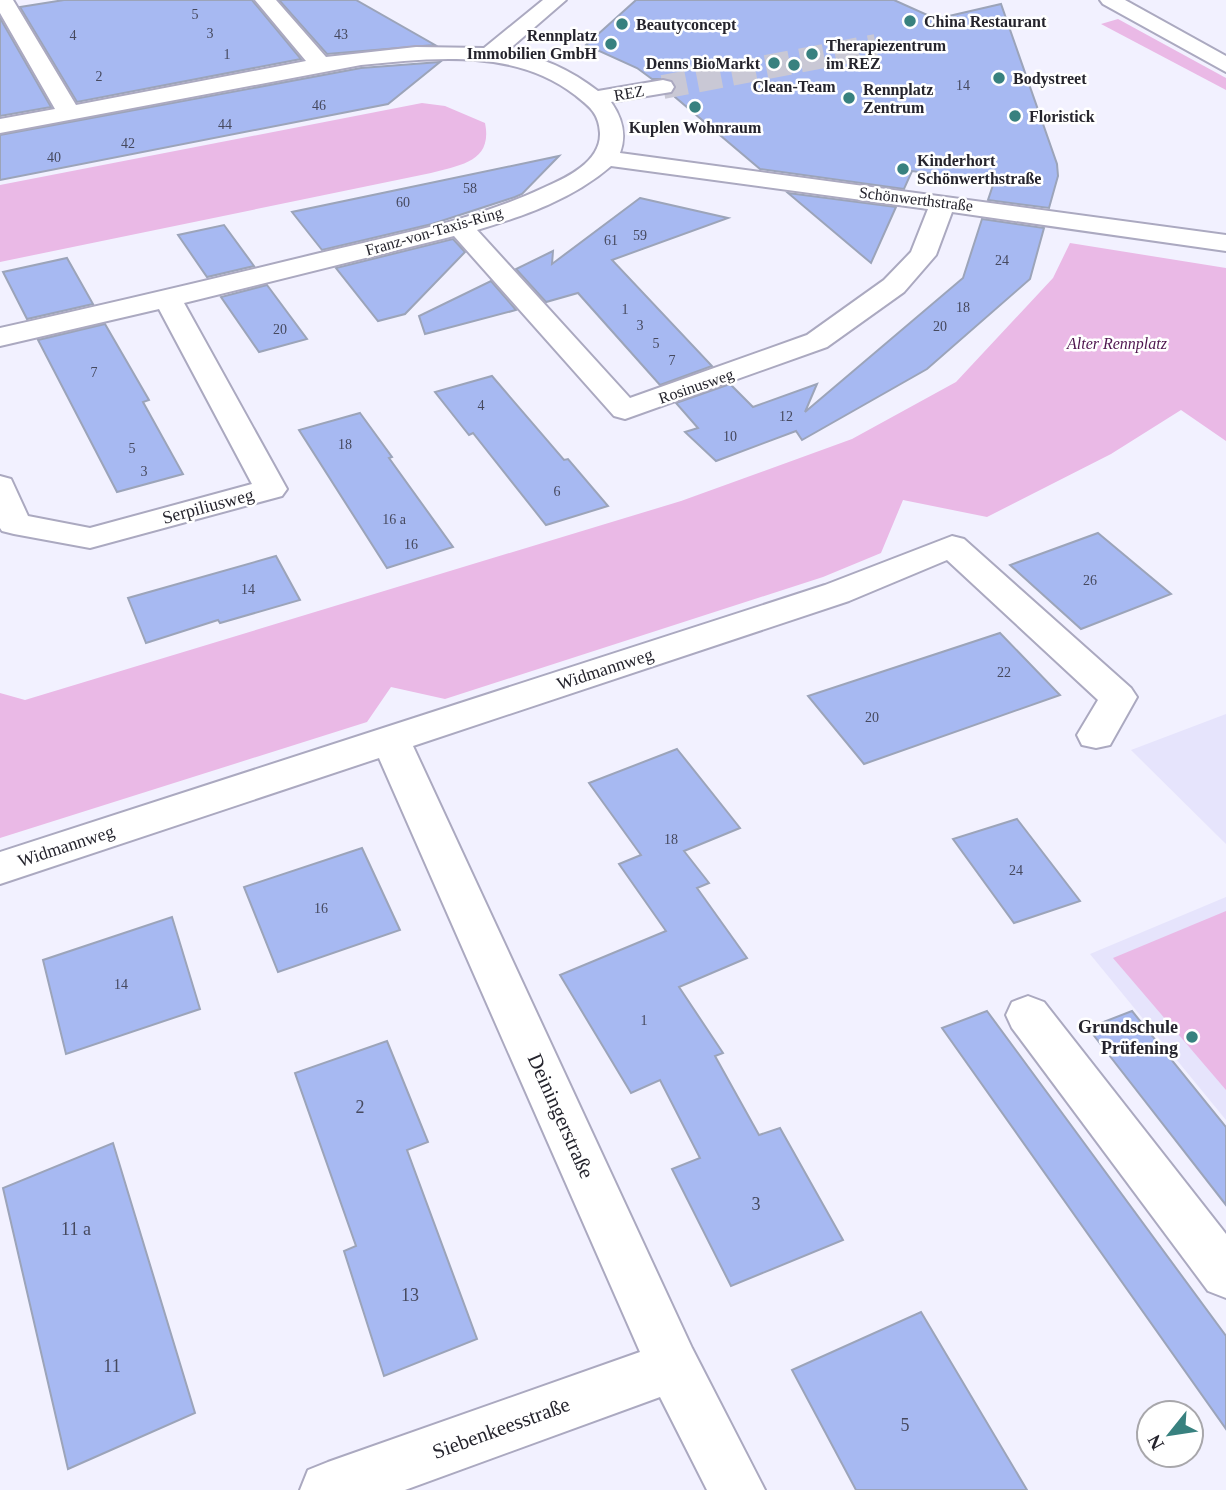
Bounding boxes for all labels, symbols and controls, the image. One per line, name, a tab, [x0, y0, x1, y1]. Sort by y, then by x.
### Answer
house number: 5	[192, 7, 199, 22]
marker: China Restaurant	[902, 13, 918, 29]
place label: China Restaurant	[924, 13, 1047, 30]
marker: Beautyconcept	[614, 16, 630, 32]
place label: Beautyconcept	[636, 16, 737, 34]
house number: 3	[207, 26, 214, 41]
house number: 43	[334, 27, 348, 42]
place label: Rennplatz Immobilien GmbH	[467, 27, 598, 62]
house number: 4	[70, 28, 77, 43]
marker: Rennplatz Immobilien GmbH	[603, 36, 619, 52]
place label: Therapiezentrum im REZ	[826, 37, 947, 72]
marker: Therapiezentrum im REZ	[804, 46, 820, 62]
house number: 1	[224, 47, 231, 62]
place label: Denns BioMarkt	[646, 55, 761, 72]
marker: Denns BioMarkt	[766, 55, 782, 71]
marker: Clean-Team	[786, 57, 802, 73]
house number: 2	[96, 69, 103, 84]
marker: Bodystreet	[991, 70, 1007, 86]
place label: Bodystreet	[1013, 70, 1087, 88]
place label: Clean-Team	[753, 78, 836, 95]
house number: 14	[956, 78, 970, 93]
place label: Rennplatz Zentrum	[863, 81, 933, 116]
street label: REZ	[613, 82, 645, 104]
marker: Rennplatz Zentrum	[841, 90, 857, 106]
house number: 46	[312, 98, 326, 113]
marker: Kuplen Wohnraum	[687, 99, 703, 115]
marker: Floristick	[1007, 108, 1023, 124]
place label: Floristick	[1029, 108, 1095, 125]
house number: 44	[218, 117, 232, 132]
place label: Kuplen Wohnraum	[629, 119, 762, 137]
house number: 42	[121, 136, 135, 151]
house number: 40	[47, 150, 61, 165]
place label: Kinderhort Schönwerthstraße	[917, 152, 1041, 187]
marker: Kinderhort Schönwerthstraße	[895, 161, 911, 177]
house number: 58	[463, 181, 477, 196]
street label: Schönwerthstraße	[858, 184, 974, 214]
house number: 60	[396, 195, 410, 210]
street label: Franz-von-Taxis-Ring	[363, 203, 505, 260]
house number: 59	[633, 228, 647, 243]
house number: 61	[604, 233, 618, 248]
house number: 24	[995, 253, 1009, 268]
house number: 18	[956, 300, 970, 315]
house number: 1	[622, 302, 629, 317]
house number: 3	[637, 318, 644, 333]
house number: 20	[933, 319, 947, 334]
house number: 20	[273, 322, 287, 337]
park label: Alter Rennplatz	[1066, 335, 1168, 353]
house number: 5	[653, 336, 660, 351]
house number: 7	[669, 353, 676, 368]
house number: 7	[91, 365, 98, 380]
street label: Rosinusweg	[656, 365, 736, 408]
house number: 4	[478, 398, 485, 413]
house number: 12	[779, 409, 793, 424]
house number: 10	[723, 429, 737, 444]
house number: 18	[338, 437, 352, 452]
house number: 5	[129, 441, 136, 456]
house number: 3	[141, 464, 148, 479]
street label: Serpiliusweg	[160, 484, 256, 528]
house number: 6	[554, 484, 561, 499]
house number: 16 a	[382, 512, 407, 527]
house number: 16	[404, 537, 418, 552]
house number: 26	[1083, 573, 1097, 588]
house number: 14	[241, 582, 255, 597]
street label: Widmannweg	[554, 644, 656, 694]
house number: 22	[997, 665, 1011, 680]
house number: 20	[865, 710, 879, 725]
street label: Widmannweg	[15, 821, 117, 871]
house number: 18	[664, 832, 678, 847]
house number: 24	[1009, 863, 1023, 878]
house number: 16	[314, 901, 328, 916]
house number: 14	[114, 977, 128, 992]
house number: 1	[641, 1013, 648, 1028]
place label: Grundschule Prüfening	[1078, 1017, 1178, 1058]
marker: Grundschule Prüfening	[1184, 1029, 1200, 1045]
street label: Deiningerstraße	[523, 1050, 599, 1182]
house number: 2	[356, 1097, 365, 1117]
house number: 3	[752, 1194, 761, 1214]
house number: 11 a	[61, 1219, 91, 1239]
house number: 13	[401, 1285, 419, 1305]
house number: 11	[103, 1356, 121, 1376]
street label: Siebenkeesstraße	[429, 1392, 573, 1464]
north arrow	[1135, 1399, 1205, 1469]
house number: 5	[901, 1415, 910, 1435]
text: N	[1143, 1431, 1168, 1453]

